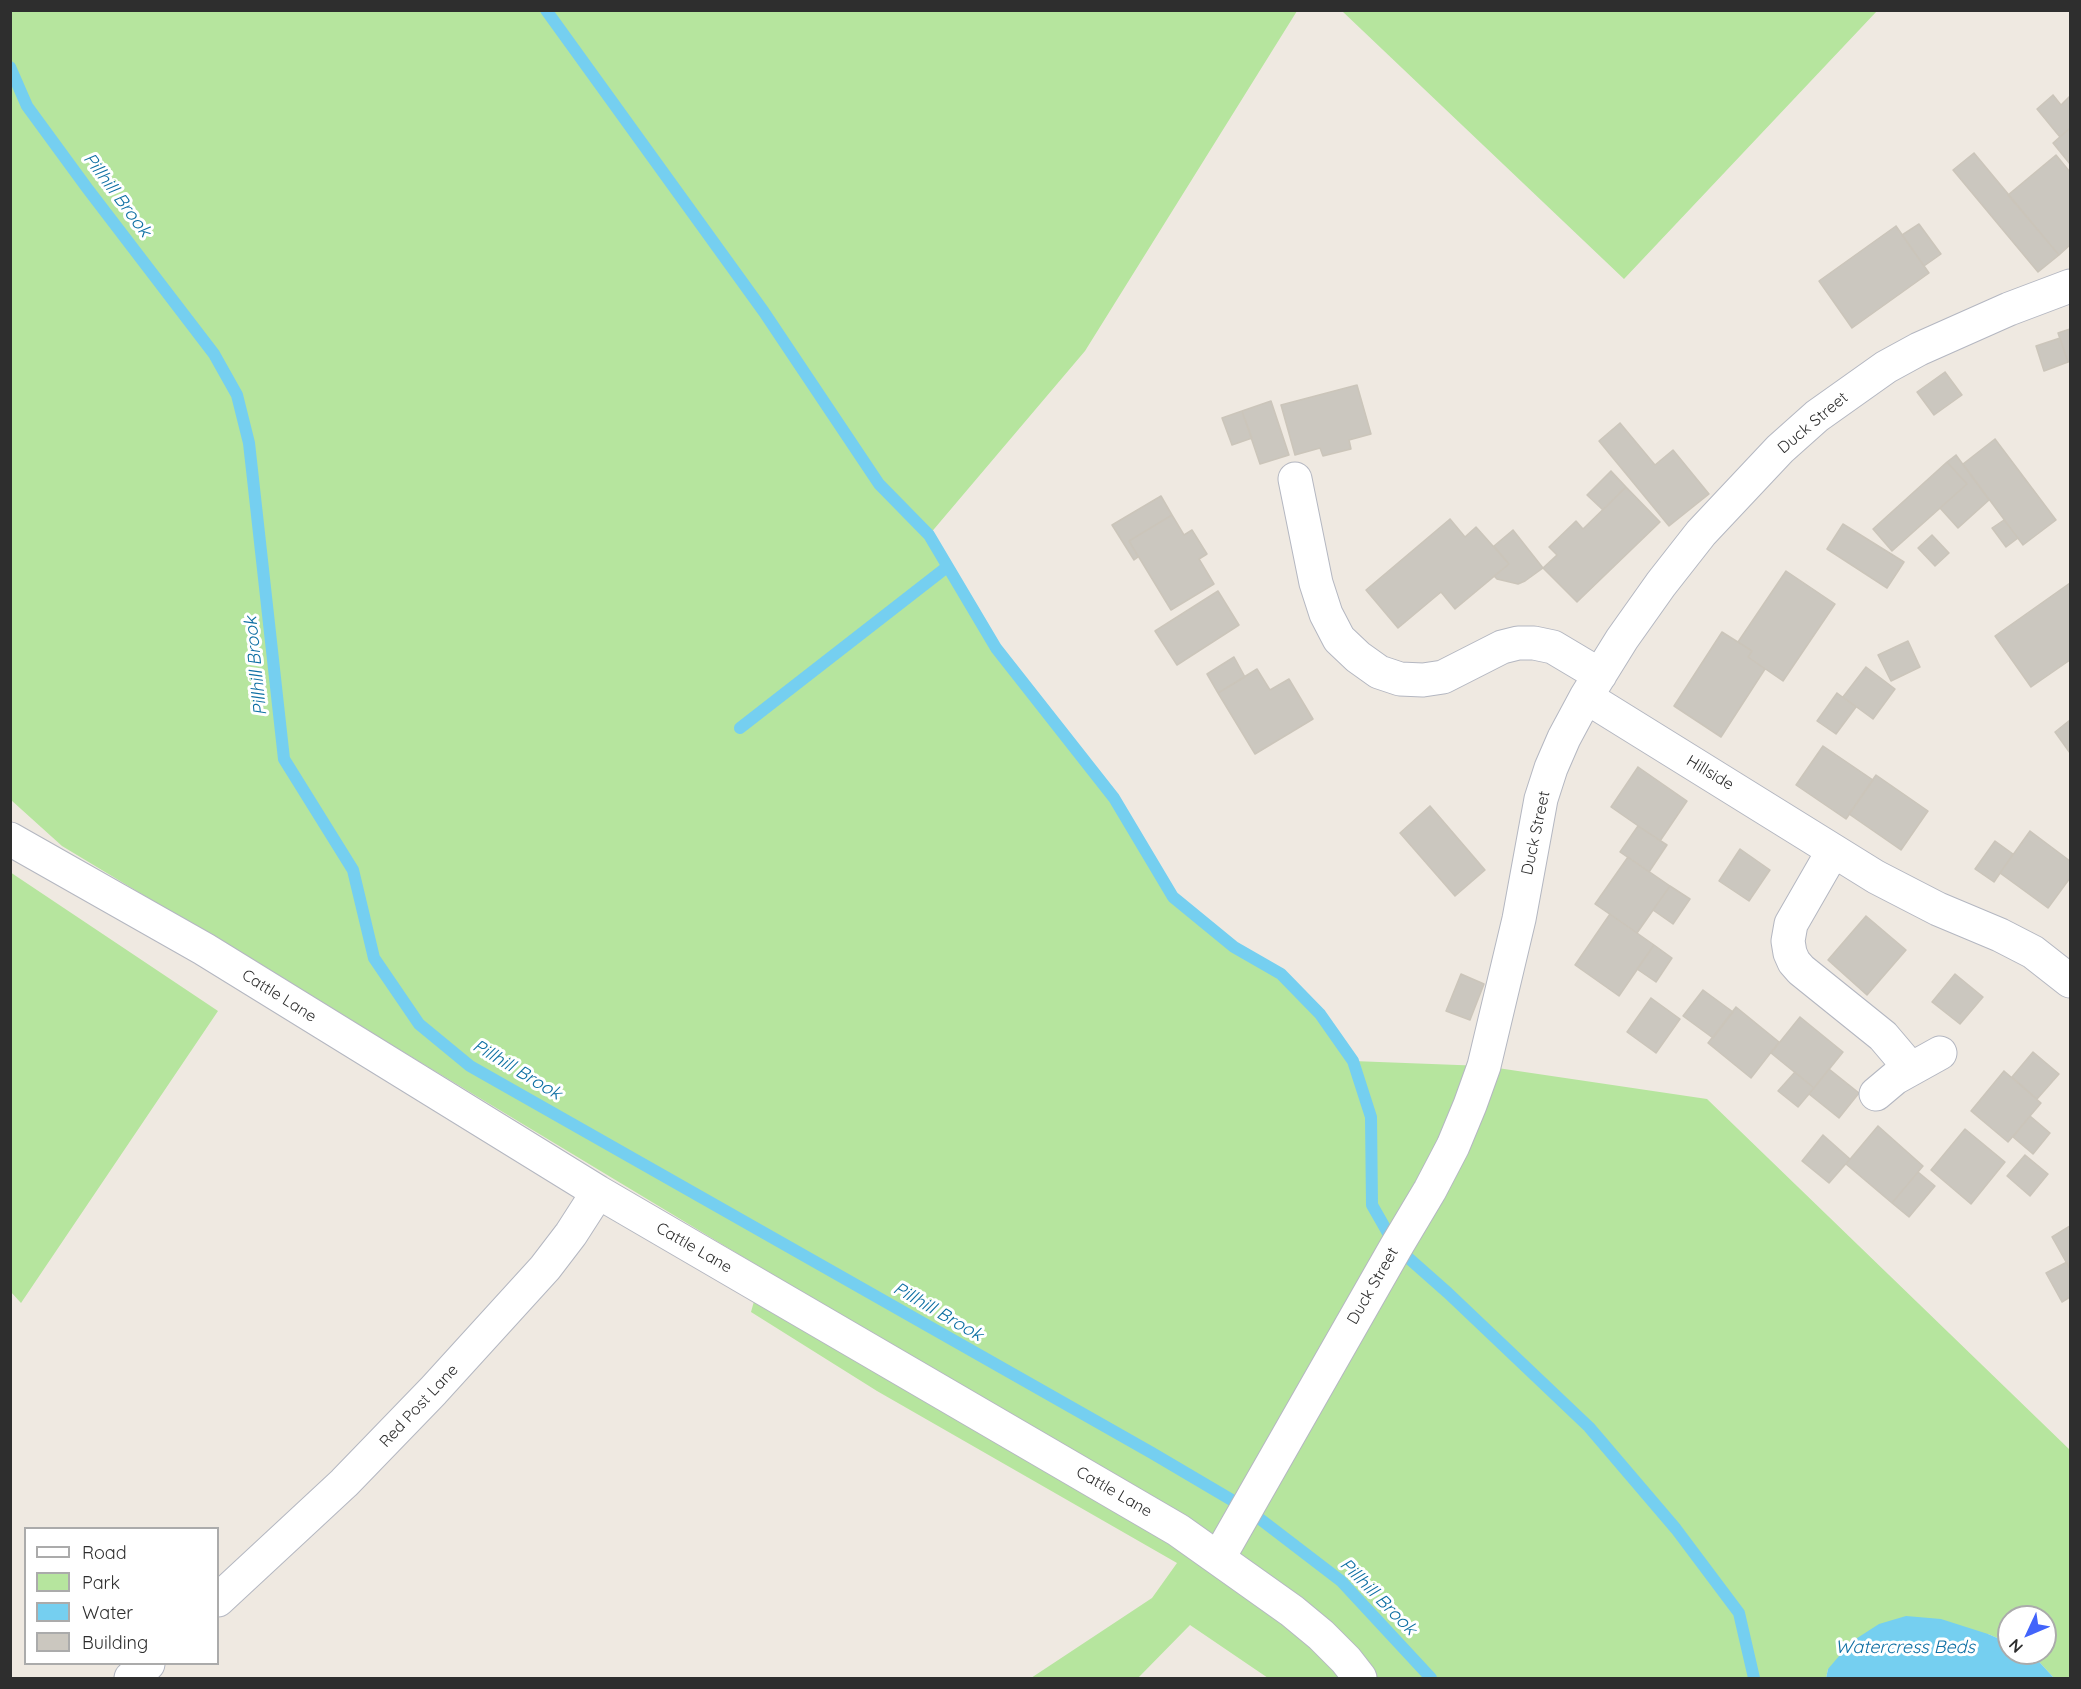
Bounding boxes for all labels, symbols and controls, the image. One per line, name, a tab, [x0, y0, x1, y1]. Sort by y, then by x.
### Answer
water label: Pillhill Brook	[78, 149, 156, 241]
street label: Duck Street	[1774, 388, 1852, 458]
water label: Pillhill Brook	[240, 615, 272, 717]
street label: Hillside	[1683, 751, 1737, 795]
street label: Duck Street	[1518, 789, 1554, 877]
street label: Cattle Lane	[238, 965, 320, 1027]
water label: Pillhill Brook	[469, 1035, 565, 1105]
street label: Cattle Lane	[653, 1219, 735, 1277]
street label: Duck Street	[1343, 1244, 1403, 1328]
water label: Pillhill Brook	[889, 1278, 987, 1346]
street label: Red Post Lane	[376, 1360, 462, 1452]
street label: Cattle Lane	[1073, 1463, 1155, 1521]
legend	[24, 1527, 219, 1665]
text: Road	[82, 1541, 127, 1564]
water label: Pillhill Brook	[1335, 1554, 1421, 1640]
text: Park	[82, 1571, 120, 1594]
text: Water	[82, 1601, 133, 1624]
north arrow	[1997, 1605, 2057, 1665]
text: Building	[82, 1631, 148, 1654]
text: N	[2004, 1635, 2027, 1657]
water label: Watercress Beds	[1835, 1637, 1975, 1659]

